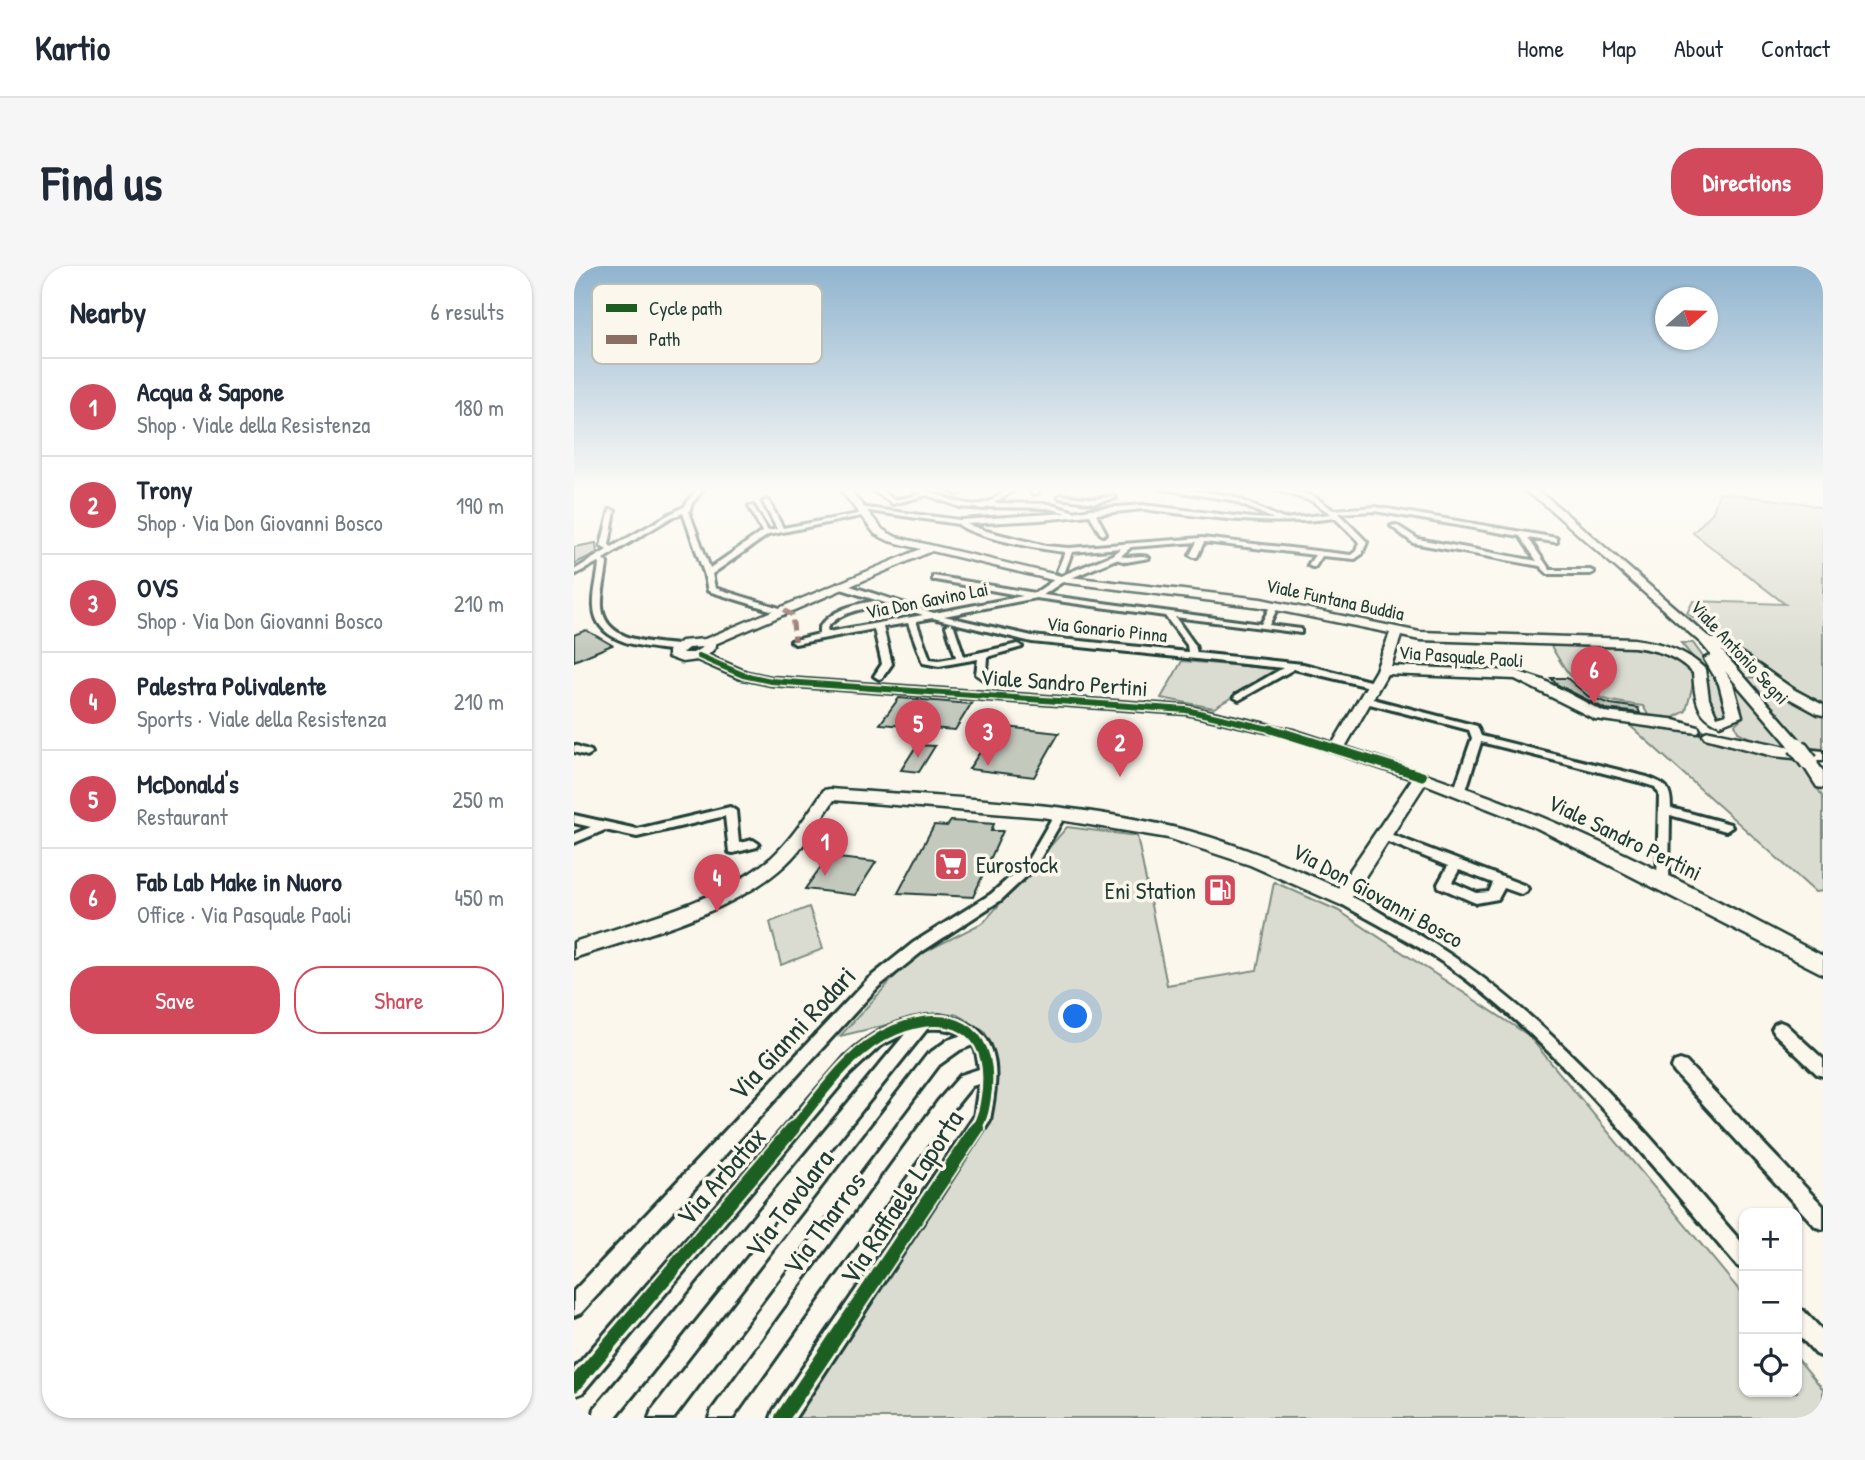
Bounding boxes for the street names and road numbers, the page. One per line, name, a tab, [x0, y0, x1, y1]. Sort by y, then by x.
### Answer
street label: Viale Funtana Buddia	[1263, 572, 1407, 626]
street label: Via Don Gavino Lai	[864, 575, 990, 625]
street label: Viale Antonio Segni	[1685, 594, 1795, 710]
street label: Via Gonario Pinna	[1045, 610, 1169, 648]
street label: Via Pasquale Paoli	[1398, 639, 1524, 673]
street label: Viale Sandro Pertini	[979, 661, 1149, 703]
street label: Viale Sandro Pertini	[1543, 786, 1707, 888]
street label: Via Don Giovanni Bosco	[1287, 835, 1469, 955]
street label: Via Gianni Rodari	[720, 957, 864, 1109]
street label: Via Raffaele Laporta	[830, 1102, 972, 1292]
street label: Via Arbatax	[667, 1118, 775, 1234]
street label: Via Tavolara	[736, 1141, 842, 1265]
street label: Via Tharros	[774, 1164, 874, 1282]

